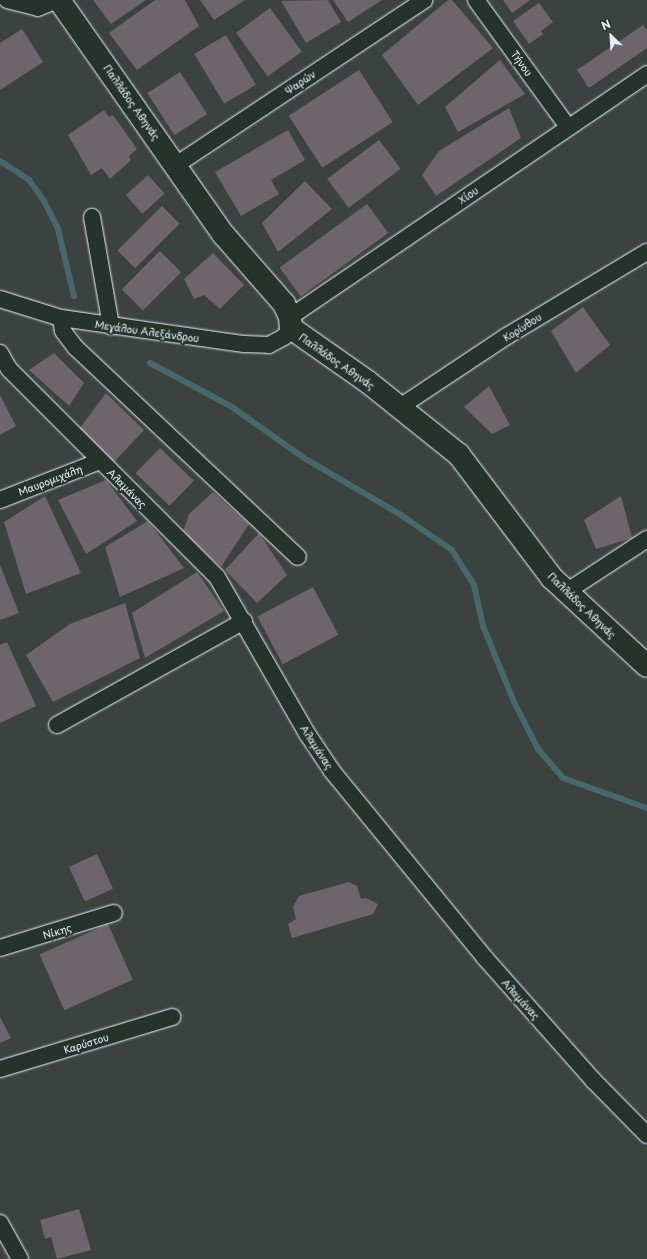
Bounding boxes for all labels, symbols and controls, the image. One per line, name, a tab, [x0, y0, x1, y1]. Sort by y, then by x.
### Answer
text: N	[598, 15, 613, 34]
north arrow	[591, 16, 631, 56]
street label: Τήνου	[509, 48, 535, 78]
street label: Παλλάδος Αθηνάς	[101, 62, 163, 142]
street label: Ψαρών	[282, 67, 318, 97]
street label: Χίου	[456, 184, 480, 206]
street label: Κορίνθου	[500, 310, 544, 344]
street label: Μεγάλου Αλεξάνδρου	[94, 318, 200, 344]
street label: Παλλάδος Αθηνάς	[297, 330, 377, 392]
street label: Μαυρομιχάλη	[16, 462, 84, 498]
street label: Αλαμάνας	[105, 466, 149, 510]
street label: Παλλάδος Αθηνάς	[546, 570, 618, 640]
street label: Αλαμάνας	[298, 723, 336, 771]
street label: Νίκης	[41, 921, 73, 941]
street label: Αλαμάνας	[500, 976, 542, 1022]
street label: Καρύστου	[62, 1030, 110, 1056]

